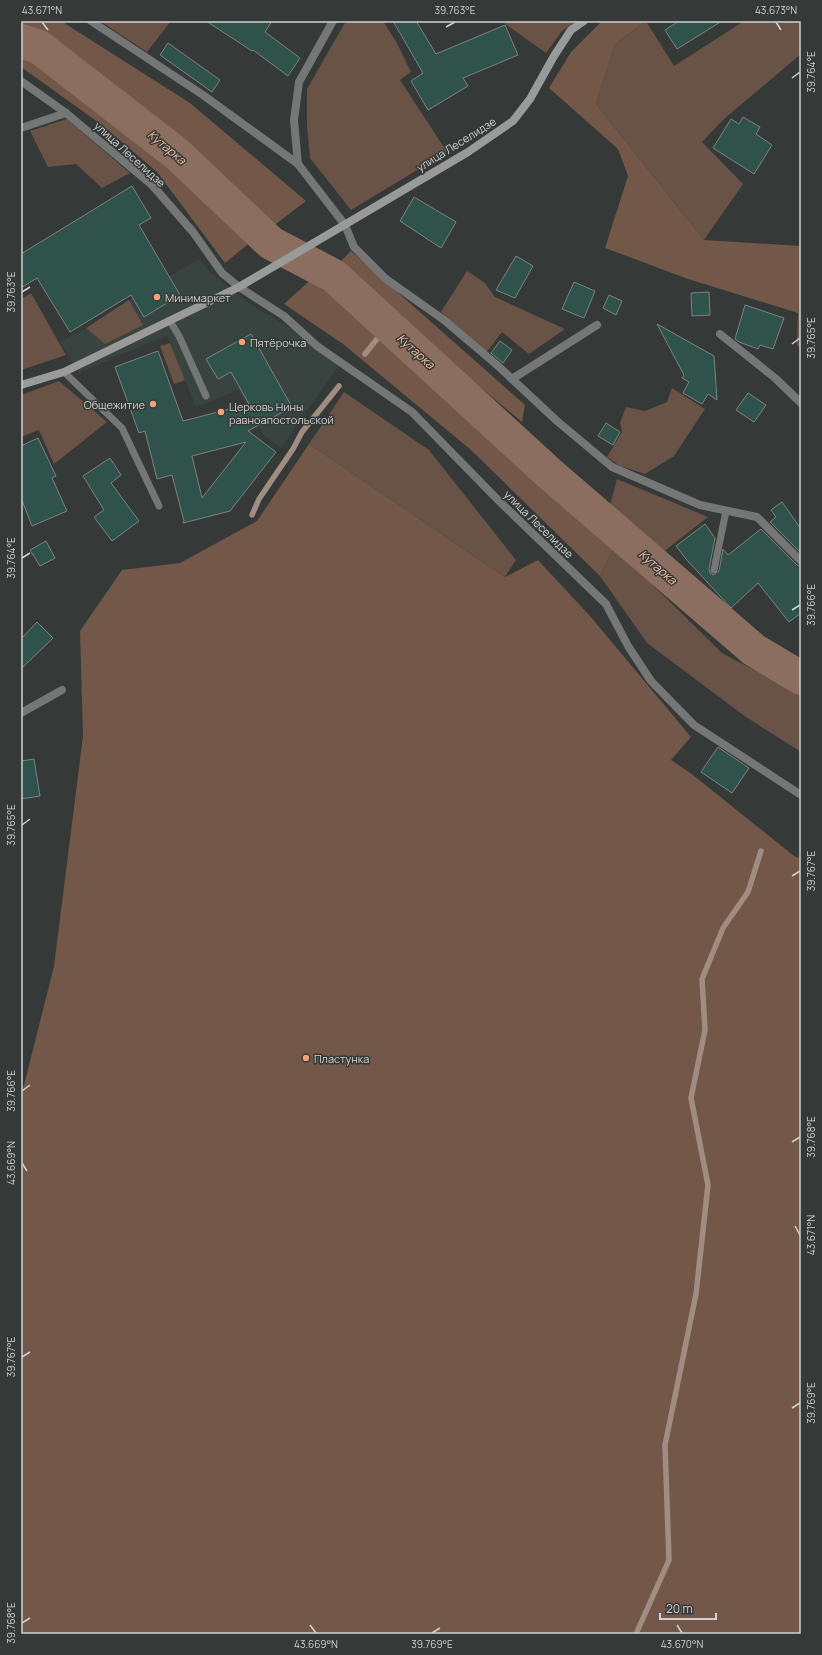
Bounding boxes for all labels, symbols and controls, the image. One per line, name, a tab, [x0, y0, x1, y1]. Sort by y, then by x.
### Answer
text: 43.671°N	[22, 3, 62, 17]
text: 39.763°E	[434, 3, 476, 17]
text: 43.673°N	[755, 3, 797, 17]
text: 39.764°E	[804, 51, 818, 93]
street label: улица Леселидзе	[413, 113, 499, 174]
street label: улица Леселидзе	[91, 118, 169, 190]
water label: Кутарка	[144, 126, 191, 169]
text: 39.763°E	[4, 271, 18, 313]
place label: Минимаркет	[165, 290, 231, 305]
marker: Минимаркет	[152, 292, 162, 302]
text: 39.765°E	[804, 317, 818, 359]
water label: Кутарка	[394, 330, 439, 373]
place label: Пятёрочка	[250, 335, 306, 350]
marker: Пятёрочка	[237, 337, 247, 347]
place label: Общежитие	[84, 397, 146, 412]
marker: Общежитие	[148, 399, 158, 409]
place label: Церковь Нины равноапостольской	[229, 399, 334, 427]
marker: Церковь Нины равноапостольской	[216, 407, 226, 417]
street label: улица Леселидзе	[501, 487, 577, 561]
text: 39.764°E	[4, 537, 18, 579]
water label: Кутарка	[635, 546, 682, 589]
text: 39.766°E	[804, 584, 818, 626]
text: 39.765°E	[4, 804, 18, 846]
text: 39.767°E	[804, 850, 818, 891]
place label: Пластунка	[314, 1051, 369, 1066]
marker: Пластунка	[301, 1053, 311, 1063]
text: 39.766°E	[4, 1070, 18, 1112]
text: 39.768°E	[804, 1116, 818, 1158]
text: 43.669°N	[4, 1141, 18, 1185]
text: 43.671°N	[804, 1215, 818, 1255]
text: 39.767°E	[4, 1336, 18, 1377]
text: 39.769°E	[804, 1382, 818, 1424]
scale bar	[660, 1595, 716, 1621]
text: 20 m	[666, 1600, 693, 1617]
text: 39.768°E	[4, 1602, 18, 1644]
text: 43.669°N	[294, 1637, 338, 1651]
text: 39.769°E	[411, 1637, 453, 1651]
text: 43.670°N	[661, 1637, 703, 1651]

